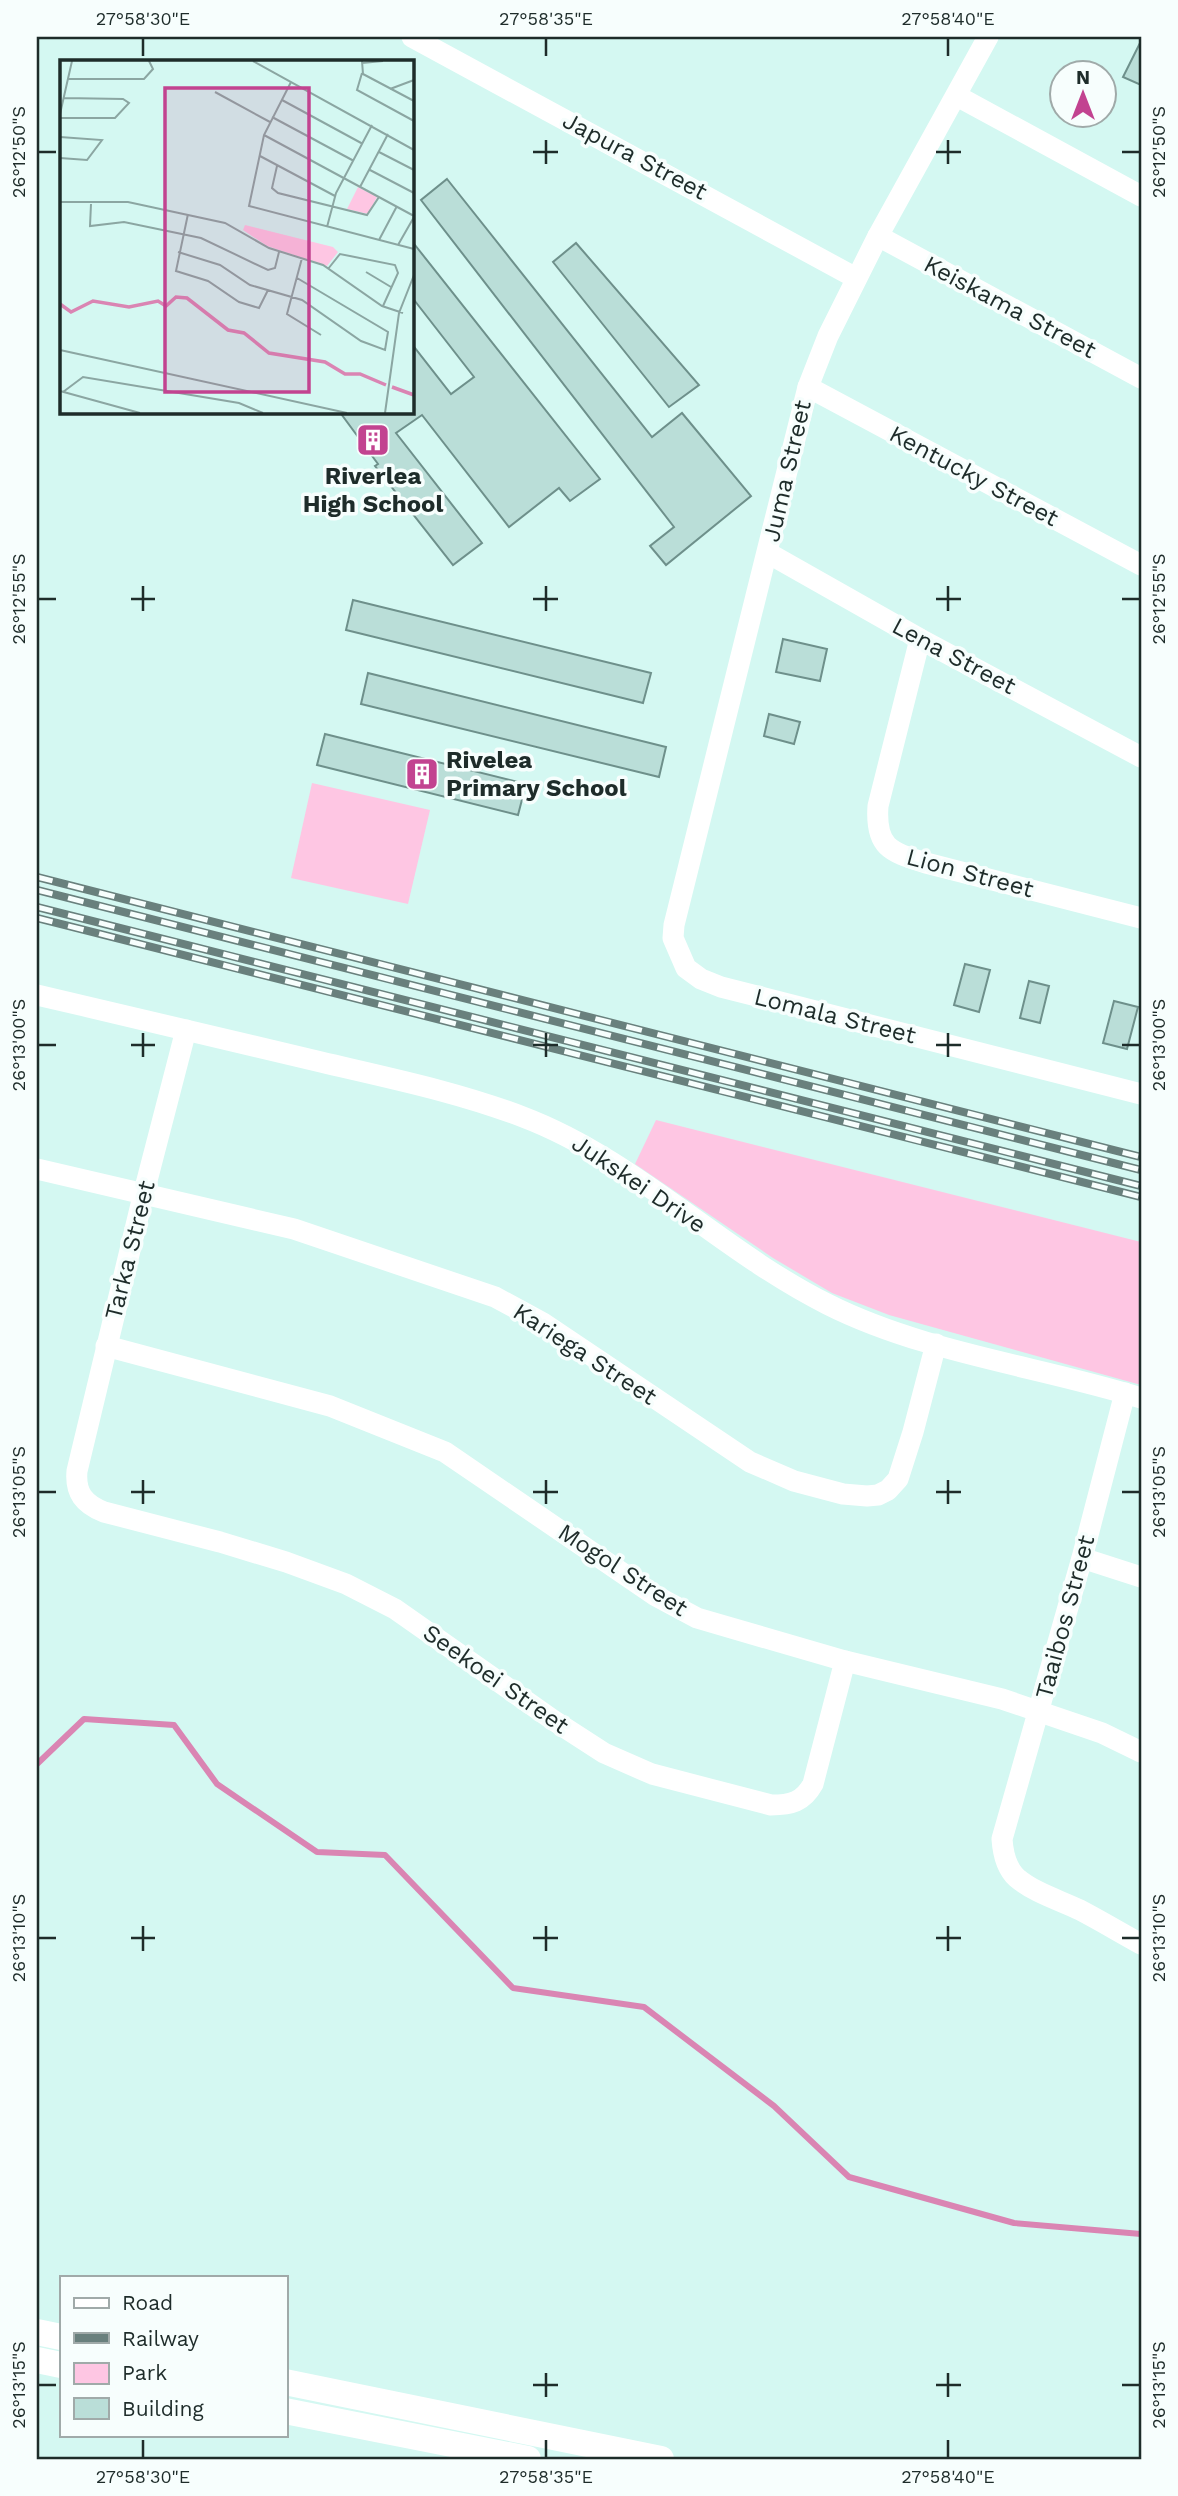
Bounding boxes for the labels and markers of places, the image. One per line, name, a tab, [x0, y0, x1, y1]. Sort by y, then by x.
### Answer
building icon: Riverlea High School	[354, 421, 392, 459]
place label: Riverlea High School	[303, 462, 443, 518]
place label: Rivelea Primary School	[446, 746, 627, 802]
building icon: Rivelea Primary School	[403, 755, 441, 793]

